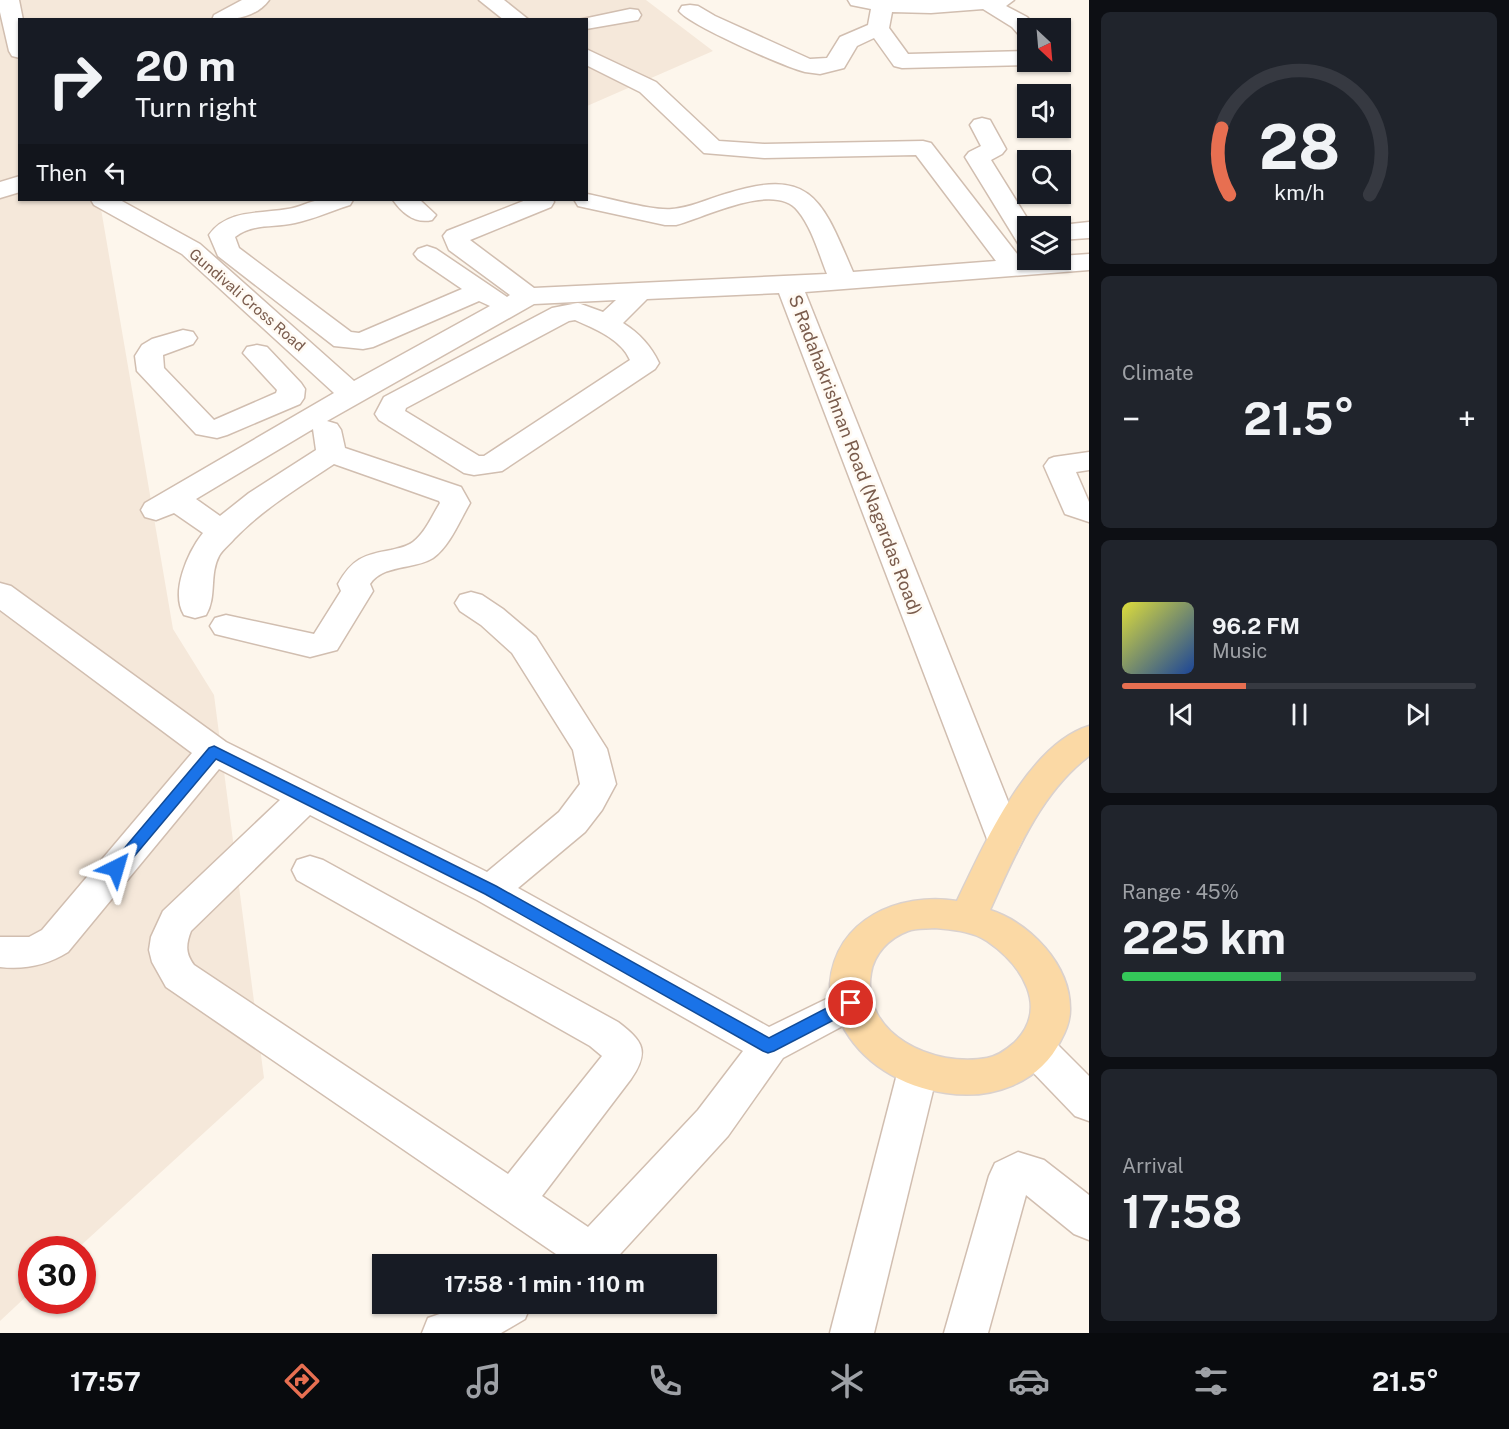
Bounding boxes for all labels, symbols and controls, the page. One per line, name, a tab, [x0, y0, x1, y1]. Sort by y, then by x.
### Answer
north arrow	[1017, 18, 1071, 72]
map controls	[1017, 18, 1071, 270]
text: 20 m	[135, 41, 236, 90]
icon: right	[36, 42, 114, 120]
button: sound	[1017, 84, 1071, 138]
text: Turn right	[135, 91, 258, 123]
text: 28	[1258, 110, 1340, 183]
button: search	[1017, 150, 1071, 204]
icon: left	[99, 156, 132, 189]
text: Then	[36, 160, 87, 186]
text: km/h	[1274, 180, 1324, 205]
button: layers	[1017, 216, 1071, 270]
street label: Gundivali Cross Road	[186, 245, 309, 354]
street label: S Radahakrishnan Road (Nagardas Road)	[784, 292, 926, 618]
text: Climate	[1122, 361, 1194, 385]
text: 21.5°	[1243, 392, 1355, 445]
text: −	[1122, 400, 1140, 438]
text: +	[1458, 400, 1476, 438]
text: 96.2 FM	[1212, 613, 1300, 639]
text: Music	[1212, 639, 1267, 663]
icon: previous	[1165, 698, 1198, 731]
icon: pause	[1283, 698, 1316, 731]
icon: next	[1401, 698, 1434, 731]
position arrow	[84, 836, 148, 900]
text: Range · 45%	[1122, 880, 1239, 904]
text: 225 km	[1122, 911, 1286, 964]
pin	[825, 977, 876, 1028]
icon: arrive	[834, 986, 867, 1019]
text: Arrival	[1122, 1154, 1184, 1178]
text: 17:58	[1122, 1185, 1242, 1238]
speed limit sign: 30	[18, 1236, 96, 1314]
text: 17:58 · 1 min · 110 m	[444, 1271, 645, 1297]
icon: directions	[281, 1360, 323, 1402]
icon: music	[463, 1360, 505, 1402]
icon: phone	[644, 1360, 686, 1402]
icon: climate	[826, 1360, 868, 1402]
icon: car	[1008, 1360, 1050, 1402]
icon: filters	[1190, 1360, 1232, 1402]
text: 17:57	[70, 1365, 141, 1397]
text: 21.5°	[1372, 1365, 1439, 1397]

